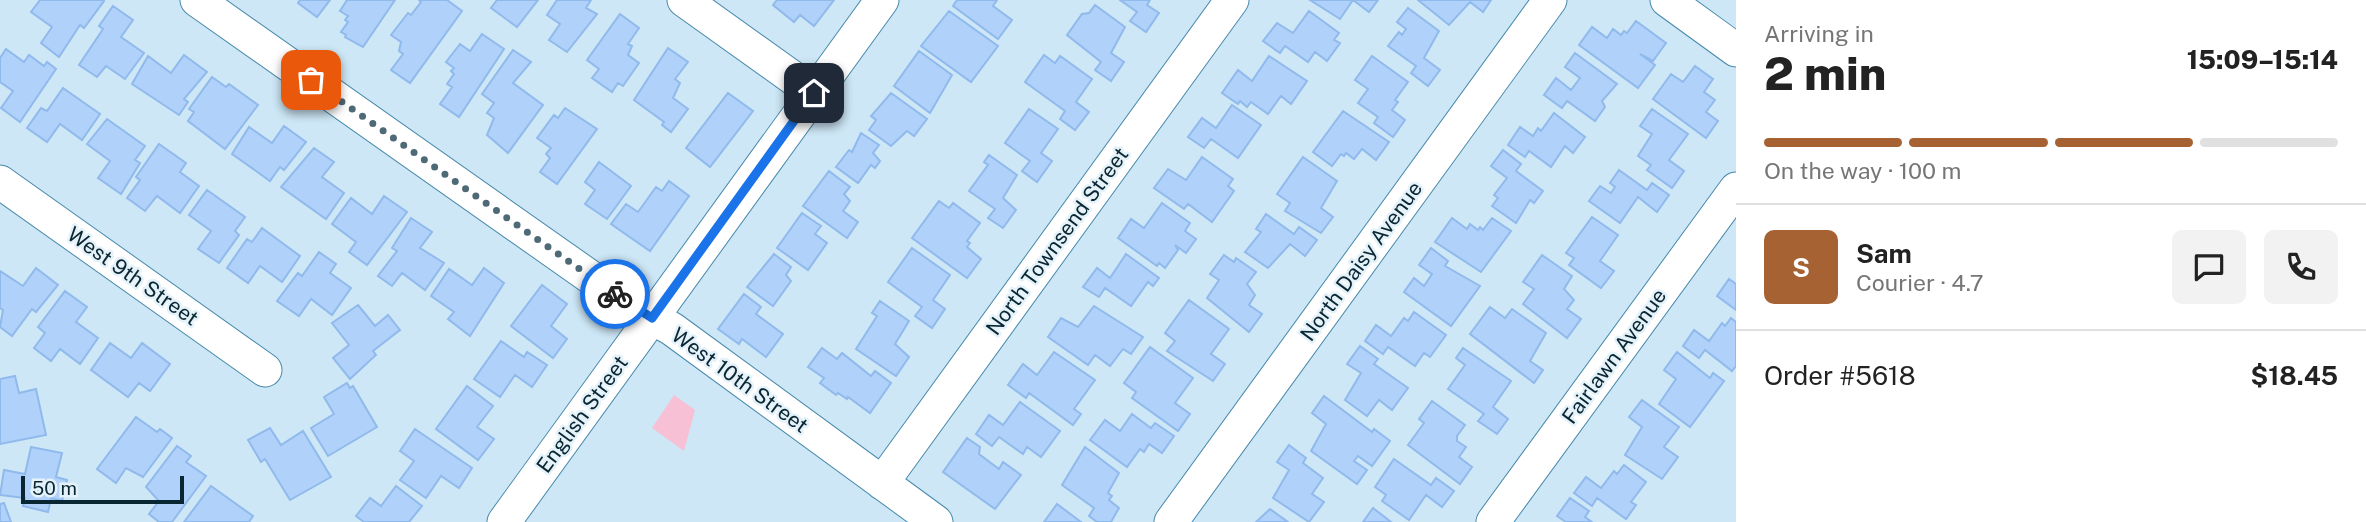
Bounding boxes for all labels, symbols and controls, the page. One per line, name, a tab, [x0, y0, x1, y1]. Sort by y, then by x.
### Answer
text: Arriving in	[1764, 20, 1874, 47]
text: 15:09–15:14	[2187, 44, 2338, 75]
text: 2 min	[1764, 46, 1886, 100]
pin	[281, 50, 341, 110]
icon: bag	[292, 61, 330, 99]
pin	[784, 63, 844, 123]
icon: home	[795, 74, 833, 112]
street label: North Townsend Street	[981, 142, 1133, 340]
text: On the way · 100 m	[1764, 157, 1961, 184]
street label: North Daisy Avenue	[1295, 176, 1427, 346]
street label: West 9th Street	[63, 221, 203, 331]
button: chat	[2172, 230, 2246, 304]
button: phone	[2264, 230, 2338, 304]
text: Sam	[1856, 238, 1912, 269]
text: S	[1792, 252, 1810, 283]
courier	[580, 259, 650, 329]
text: Courier · 4.7	[1856, 269, 1984, 296]
icon: bike	[596, 275, 634, 313]
street label: Fairlawn Avenue	[1557, 284, 1671, 428]
street label: West 10th Street	[667, 322, 813, 438]
street label: English Street	[531, 351, 633, 477]
text: Order #5618	[1764, 360, 1916, 391]
text: $18.45	[2251, 360, 2338, 391]
scale bar	[21, 473, 184, 505]
text: 50 m	[32, 477, 77, 499]

